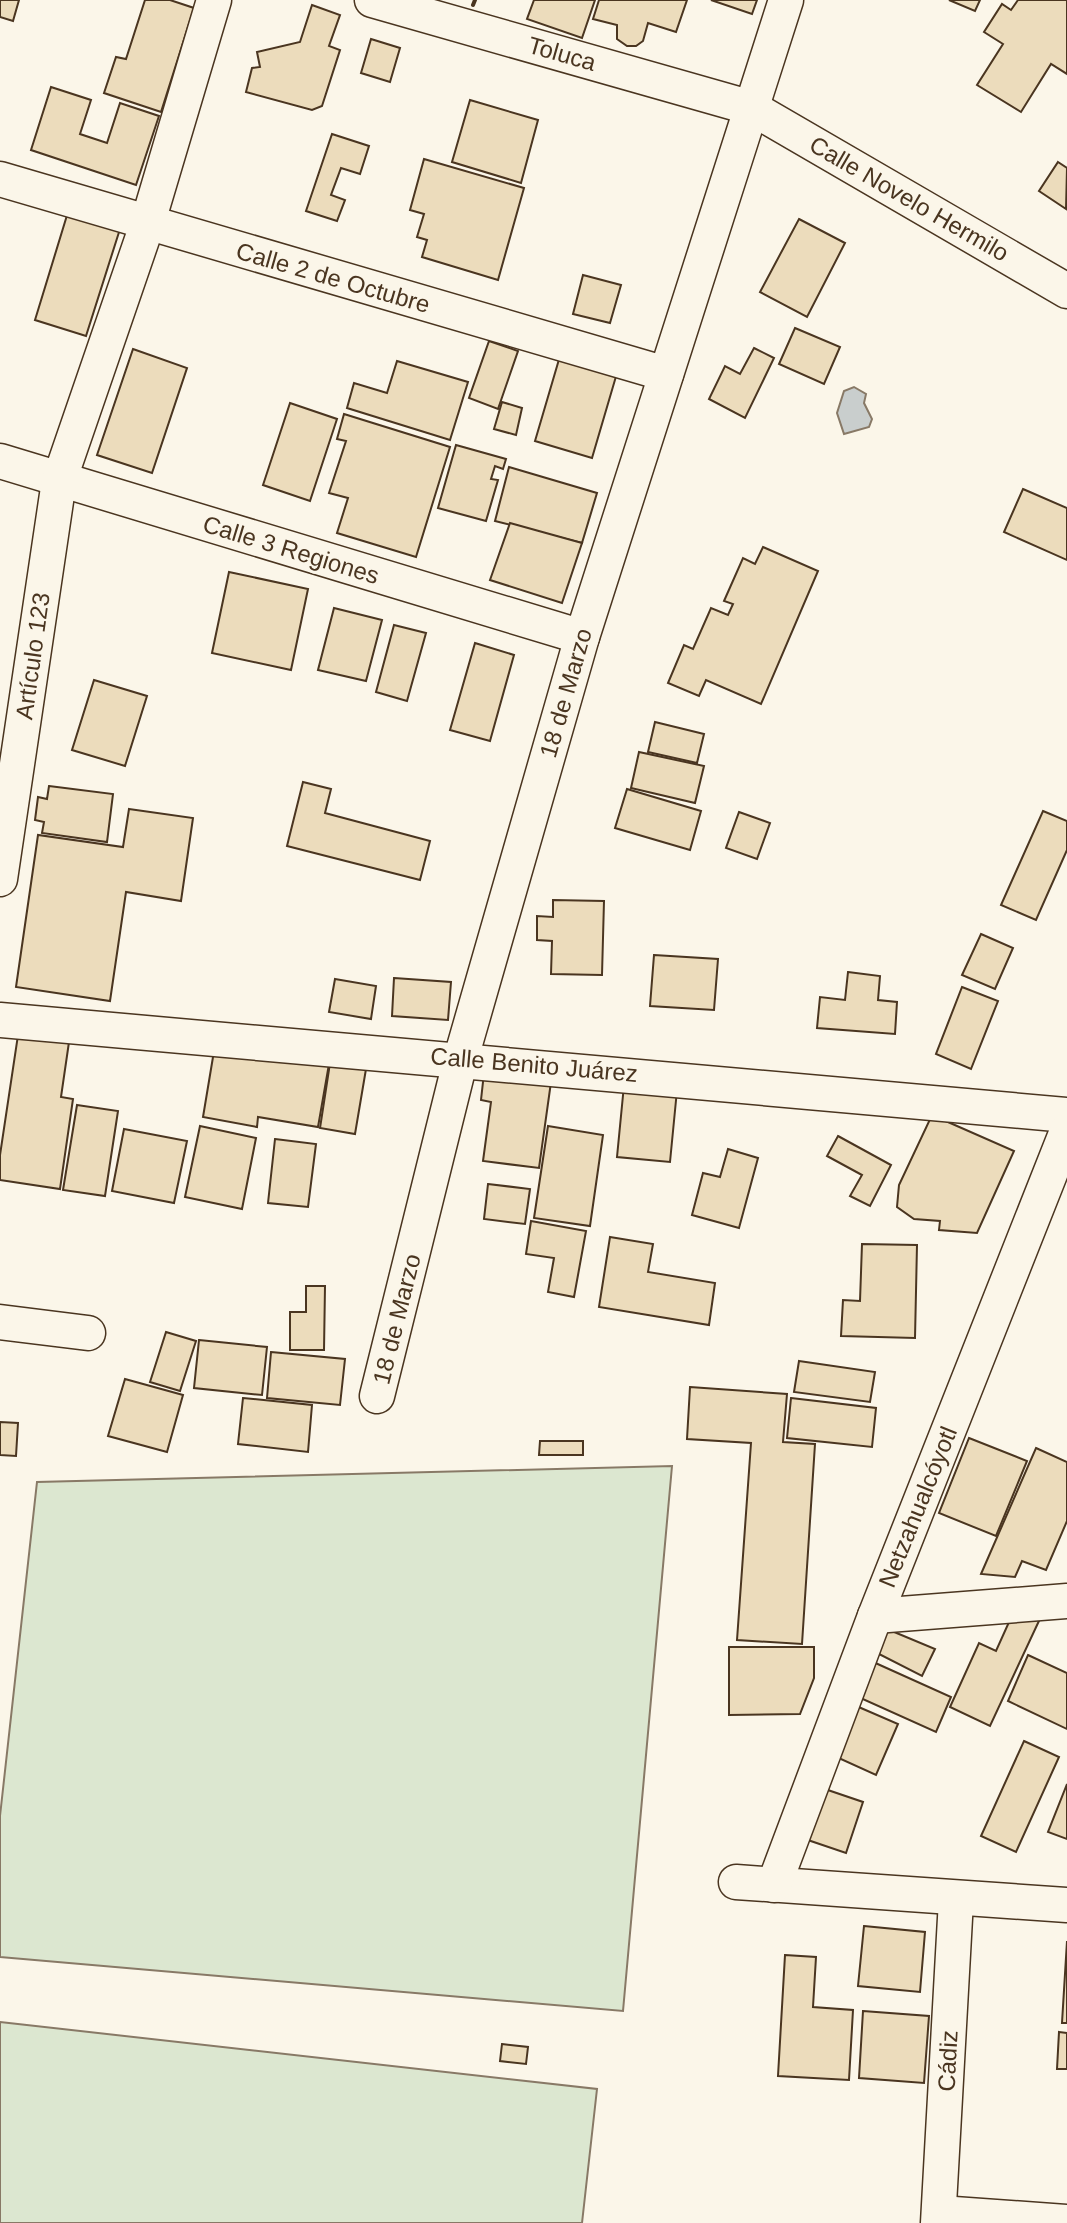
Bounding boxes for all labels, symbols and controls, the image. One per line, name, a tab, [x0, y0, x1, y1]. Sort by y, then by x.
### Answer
street label: Toluca	[525, 31, 600, 76]
street label: Calle Novelo Hermilo	[805, 131, 1014, 267]
street label: Calle 2 de Octubre	[233, 237, 433, 318]
street label: Calle 3 Regiones	[200, 510, 382, 589]
street label: Artículo 123	[10, 591, 55, 721]
street label: 18 de Marzo	[534, 625, 597, 761]
street label: Calle Benito Juárez	[429, 1042, 639, 1087]
street label: 18 de Marzo	[367, 1251, 426, 1387]
street label: Netzahualcóyotl	[873, 1423, 962, 1591]
street label: Cádiz	[932, 2030, 963, 2092]

